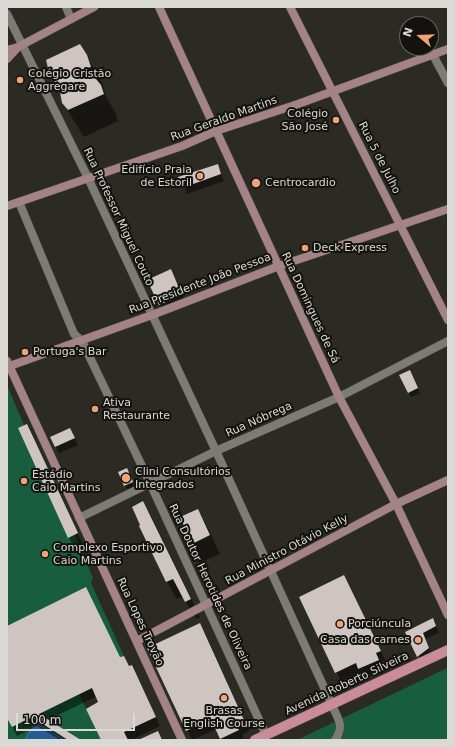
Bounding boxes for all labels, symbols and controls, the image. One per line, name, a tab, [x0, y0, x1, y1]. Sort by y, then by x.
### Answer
north arrow	[399, 16, 439, 56]
text: N	[400, 26, 416, 39]
place label: Colégio Cristão Aggregare	[28, 67, 111, 93]
marker: Colégio Cristão Aggregare	[15, 75, 25, 85]
street label: Rua Geraldo Martins	[169, 94, 279, 144]
place label: Colégio São José	[282, 107, 328, 133]
marker: Colégio São José	[331, 115, 341, 125]
street label: Rua 5 de Julho	[355, 120, 403, 196]
street label: Rua Professor Miguel Couto	[80, 146, 156, 288]
place label: Edifício Praia de Estoril	[121, 163, 192, 189]
marker: Edifício Praia de Estoril	[195, 171, 205, 181]
place label: Centrocardio	[265, 176, 336, 190]
marker: Centrocardio	[250, 177, 262, 189]
place label: Deck Express	[313, 241, 387, 255]
marker: Deck Express	[300, 243, 310, 253]
street label: Rua Domingues de Sá	[278, 250, 342, 366]
street label: Rua Presidente João Pessoa	[127, 251, 273, 317]
place label: Portuga's Bar	[33, 345, 107, 359]
marker: Portuga's Bar	[20, 347, 30, 357]
place label: Ativa Restaurante	[103, 396, 170, 422]
street label: Rua Nóbrega	[224, 400, 294, 440]
marker: Ativa Restaurante	[90, 404, 100, 414]
place label: Clini Consultórios Integrados	[135, 465, 231, 491]
place label: Estádio Caio Martins	[32, 468, 101, 494]
marker: Clini Consultórios Integrados	[120, 472, 132, 484]
marker: Estádio Caio Martins	[19, 476, 29, 486]
street label: Rua Doutor Herotides de Oliveira	[166, 502, 254, 672]
street label: Rua Ministro Otávio Kelly	[223, 512, 351, 588]
place label: Complexo Esportivo Caio Martins	[53, 541, 163, 567]
marker: Complexo Esportivo Caio Martins	[40, 549, 50, 559]
street label: Rua Lopes Trovão	[114, 576, 166, 668]
place label: Porciúncula	[348, 617, 411, 631]
marker: Porciúncula	[335, 619, 345, 629]
place label: Casa das carnes	[320, 633, 410, 647]
marker: Casa das carnes	[413, 635, 423, 645]
street label: Avenida Roberto Silveira	[283, 650, 411, 718]
marker: Brasas English Course	[219, 693, 229, 703]
place label: Brasas English Course	[183, 704, 265, 730]
scale bar	[18, 705, 137, 731]
text: 100 m	[23, 713, 61, 727]

